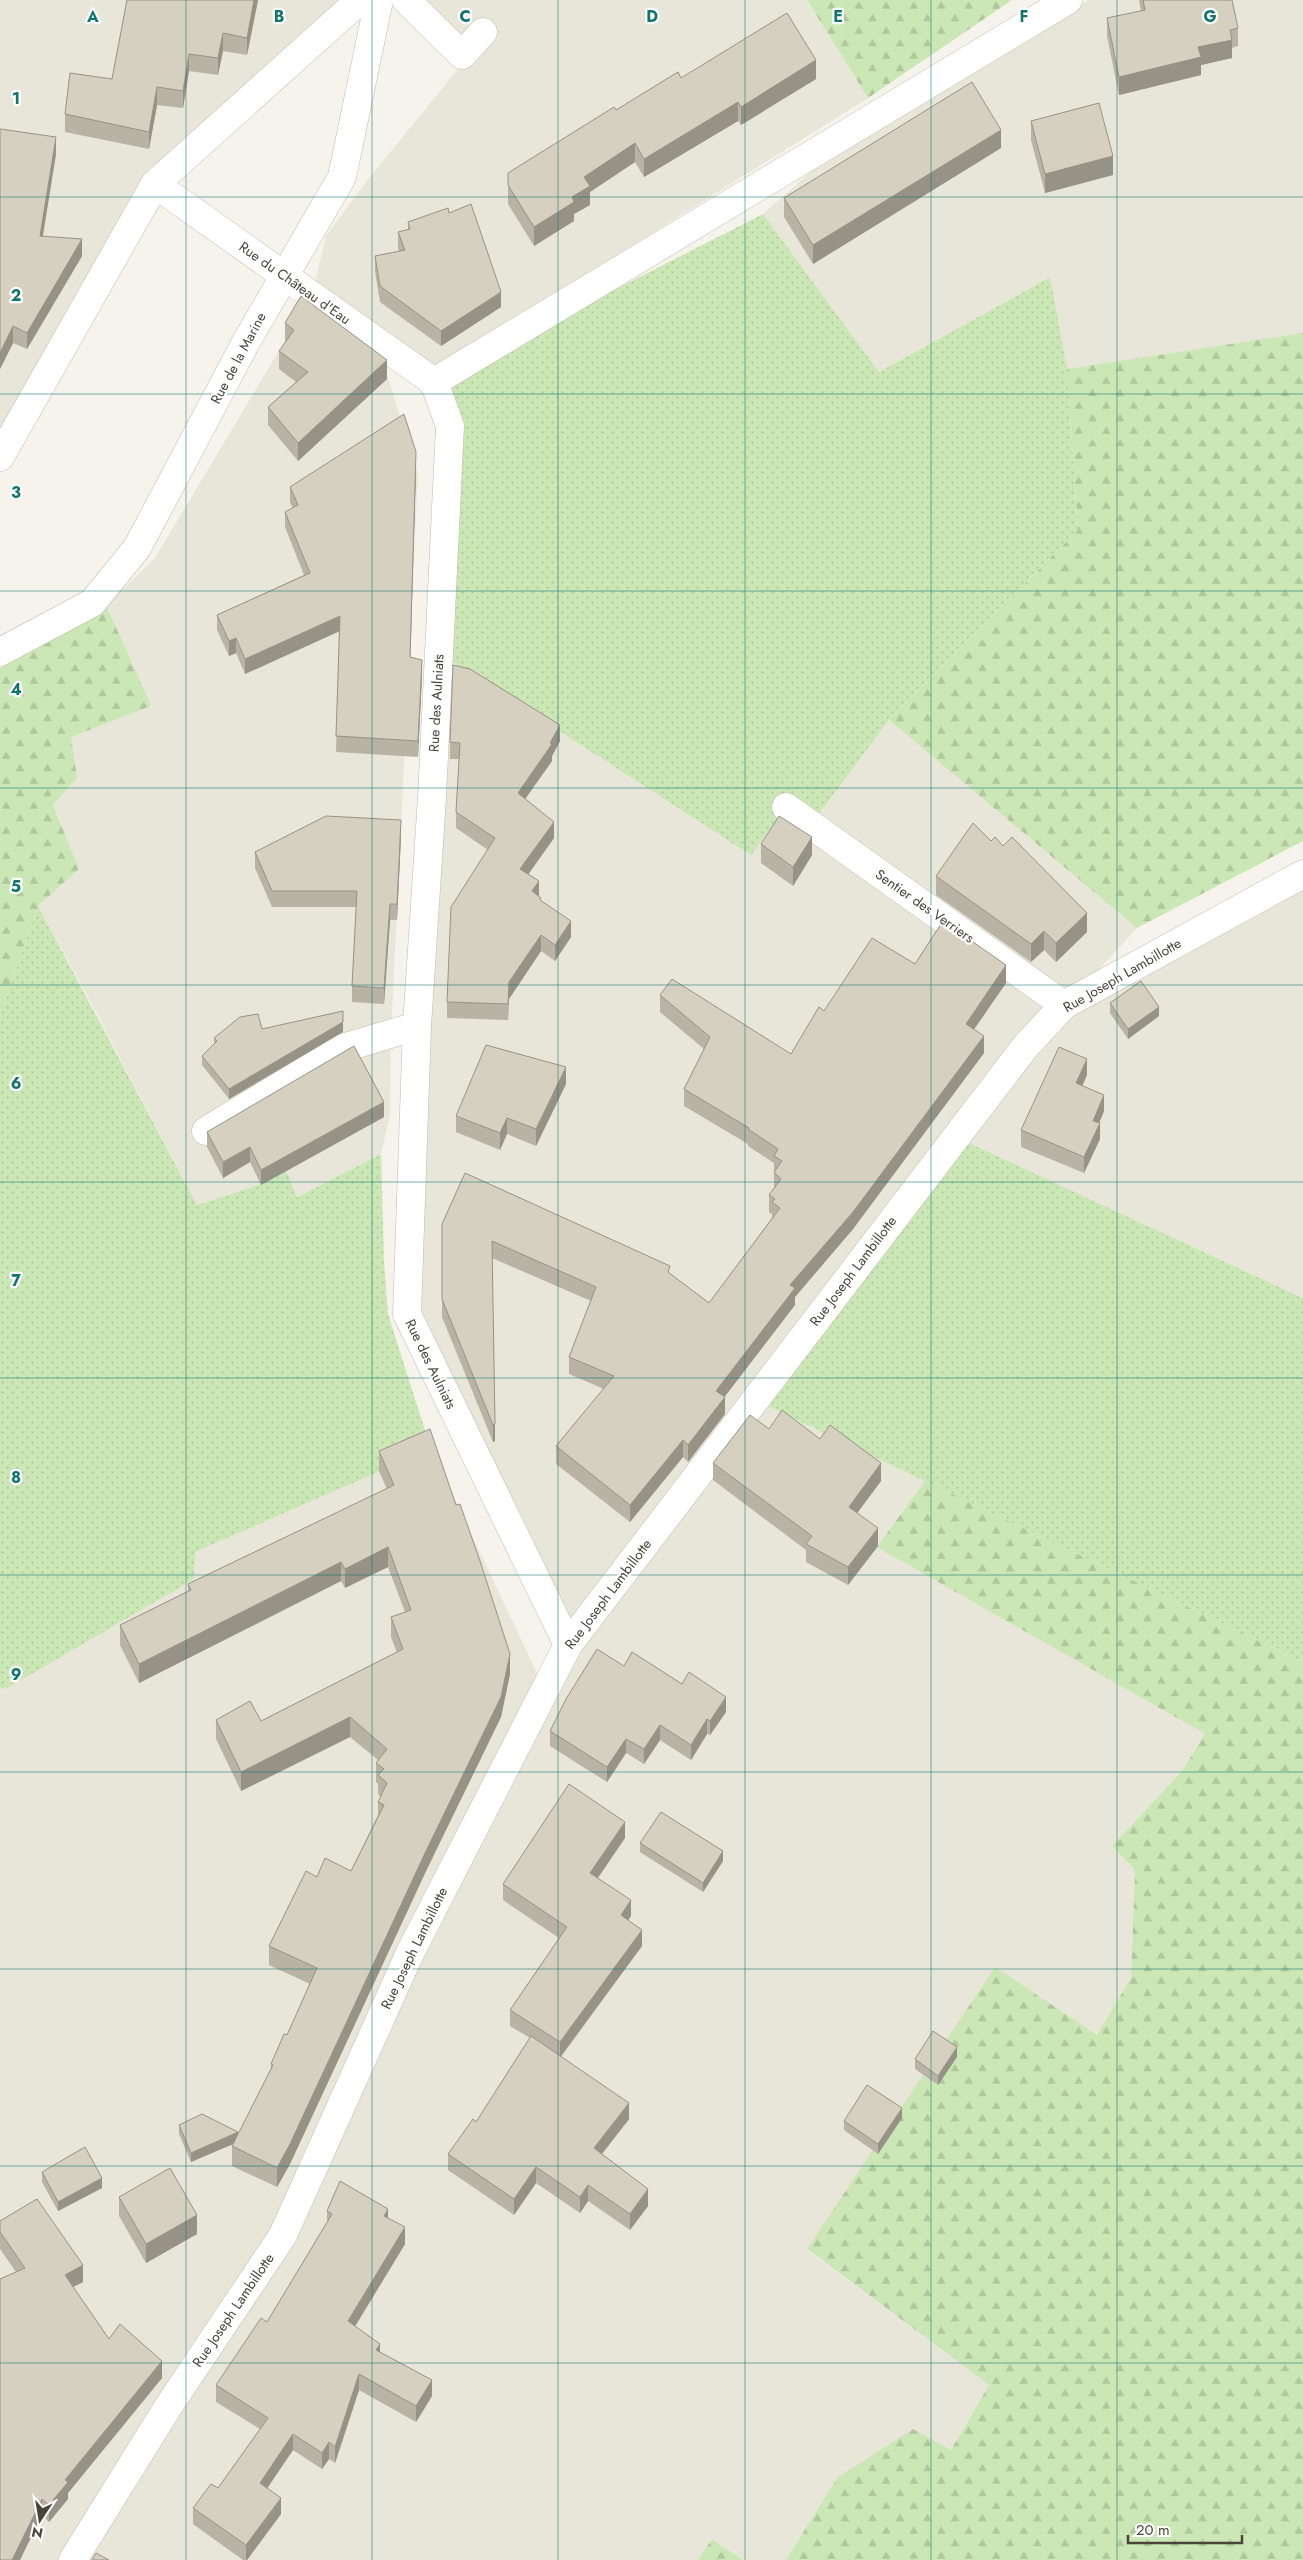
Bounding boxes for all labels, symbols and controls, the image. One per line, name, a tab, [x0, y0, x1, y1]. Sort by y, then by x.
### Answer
text: A	[86, 5, 99, 28]
text: B	[274, 5, 284, 28]
text: C	[459, 5, 471, 28]
text: D	[646, 5, 658, 28]
text: E	[833, 5, 843, 28]
text: F	[1020, 5, 1028, 28]
text: G	[1203, 5, 1217, 28]
text: 1	[12, 87, 20, 110]
street label: Rue du Château d'Eau	[235, 237, 355, 329]
text: 2	[11, 284, 21, 307]
street label: Rue de la Marine	[205, 309, 271, 407]
text: 3	[11, 481, 21, 504]
street label: Rue des Aulniats	[423, 653, 449, 752]
text: 4	[10, 678, 22, 701]
street label: Sentier des Verriers	[871, 864, 979, 948]
text: 5	[11, 875, 21, 898]
street label: Rue Joseph Lambillotte	[1059, 933, 1185, 1017]
text: 6	[11, 1072, 21, 1095]
street label: Rue Joseph Lambillotte	[805, 1212, 901, 1330]
text: 7	[11, 1269, 21, 1292]
street label: Rue des Aulniats	[401, 1316, 462, 1413]
text: 8	[11, 1466, 21, 1489]
street label: Rue Joseph Lambillotte	[560, 1535, 656, 1653]
text: 9	[11, 1663, 21, 1686]
street label: Rue Joseph Lambillotte	[376, 1884, 452, 2012]
street label: Rue Joseph Lambillotte	[187, 2249, 279, 2371]
north arrow	[15, 2495, 65, 2545]
scale bar	[1128, 2512, 1242, 2544]
text: 20 m	[1136, 2519, 1170, 2541]
text: N	[30, 2522, 45, 2544]

